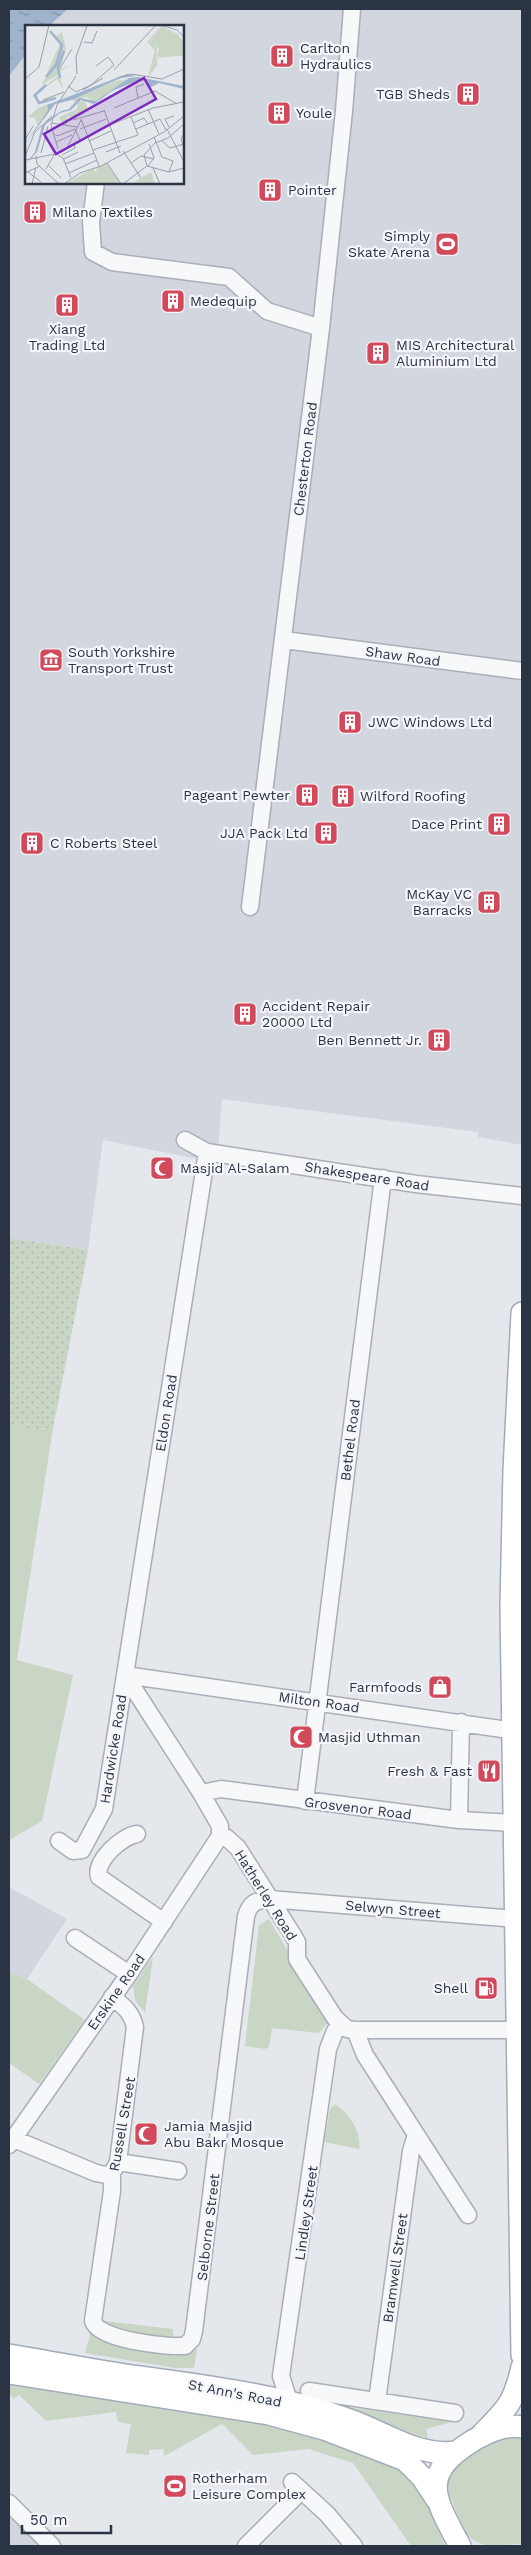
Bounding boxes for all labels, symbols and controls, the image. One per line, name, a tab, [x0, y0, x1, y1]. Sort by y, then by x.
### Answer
inset map	[25, 25, 184, 184]
place label: Carlton Hydraulics	[300, 40, 372, 72]
building icon: Carlton Hydraulics	[269, 43, 295, 69]
building icon: TGB Sheds	[455, 81, 481, 107]
place label: TGB Sheds	[376, 86, 450, 102]
building icon: Youle	[266, 100, 292, 126]
place label: Youle	[296, 105, 332, 121]
building icon: Pointer	[257, 177, 283, 203]
place label: Pointer	[288, 182, 337, 198]
building icon: Milano Textiles	[22, 199, 48, 225]
place label: Milano Textiles	[52, 204, 153, 220]
place label: Simply Skate Arena	[348, 228, 431, 260]
sports icon: Simply Skate Arena	[434, 231, 460, 257]
building icon: Medequip	[160, 288, 186, 314]
building icon: Xiang Trading Ltd	[54, 292, 80, 318]
place label: Medequip	[190, 293, 257, 309]
place label: Xiang Trading Ltd	[29, 321, 105, 353]
place label: MIS Architectural Aluminium Ltd	[396, 337, 515, 369]
building icon: MIS Architectural Aluminium Ltd	[365, 340, 391, 366]
street label: Chesterton Road	[290, 401, 320, 517]
street label: Shaw Road	[364, 643, 442, 669]
place label: South Yorkshire Transport Trust	[68, 644, 175, 676]
museum icon: South Yorkshire Transport Trust	[38, 647, 64, 673]
building icon: JWC Windows Ltd	[337, 709, 363, 735]
place label: JWC Windows Ltd	[368, 714, 492, 730]
building icon: Pageant Pewter	[294, 782, 320, 808]
building icon: Wilford Roofing	[330, 783, 356, 809]
place label: Pageant Pewter	[183, 787, 290, 803]
place label: Wilford Roofing	[360, 788, 466, 804]
building icon: Dace Print	[486, 811, 512, 837]
place label: Dace Print	[411, 816, 482, 832]
building icon: JJA Pack Ltd	[313, 820, 339, 846]
place label: JJA Pack Ltd	[220, 825, 308, 841]
building icon: C Roberts Steel	[19, 830, 45, 856]
place label: C Roberts Steel	[50, 835, 158, 851]
place label: McKay VC Barracks	[406, 886, 472, 918]
building icon: McKay VC Barracks	[476, 889, 502, 915]
place label: Accident Repair 20000 Ltd	[262, 998, 370, 1030]
building icon: Accident Repair 20000 Ltd	[232, 1001, 258, 1027]
building icon: Ben Bennett Jr.	[426, 1027, 452, 1053]
place label: Ben Bennett Jr.	[317, 1032, 422, 1048]
mosque icon: Masjid Al-Salam	[149, 1155, 175, 1181]
street label: Shakespeare Road	[304, 1158, 430, 1194]
place label: Masjid Al-Salam	[180, 1160, 290, 1176]
street label: Eldon Road	[152, 1373, 180, 1453]
street label: Bethel Road	[337, 1398, 363, 1482]
shop icon: Farmfoods	[427, 1674, 453, 1700]
place label: Farmfoods	[349, 1679, 422, 1695]
street label: Milton Road	[277, 1688, 361, 1716]
street label: Hardwicke Road	[96, 1693, 130, 1805]
mosque icon: Masjid Uthman	[288, 1724, 314, 1750]
place label: Masjid Uthman	[318, 1729, 421, 1745]
restaurant icon: Fresh & Fast	[476, 1758, 502, 1784]
place label: Fresh & Fast	[387, 1763, 472, 1779]
street label: Grosvenor Road	[303, 1793, 413, 1823]
street label: Hatherley Road	[232, 1847, 300, 1943]
street label: Selwyn Street	[345, 1897, 441, 1921]
street label: Erskine Road	[84, 1951, 148, 2033]
fuel station icon: Shell	[473, 1975, 499, 2001]
place label: Shell	[434, 1980, 469, 1996]
street label: Russell Street	[106, 2075, 138, 2172]
place label: Jamia Masjid Abu Bakr Mosque	[164, 2118, 284, 2150]
mosque icon: Jamia Masjid Abu Bakr Mosque	[133, 2121, 159, 2147]
street label: Lindley Street	[291, 2165, 321, 2261]
street label: Selborne Street	[193, 2172, 223, 2282]
street label: Bramwell Street	[379, 2212, 411, 2324]
street label: St Ann's Road	[187, 2376, 283, 2410]
place label: Rotherham Leisure Complex	[192, 2470, 306, 2502]
sports icon: Rotherham Leisure Complex	[162, 2473, 188, 2499]
scale bar	[22, 2502, 111, 2534]
text: 50 m	[30, 2511, 67, 2529]

